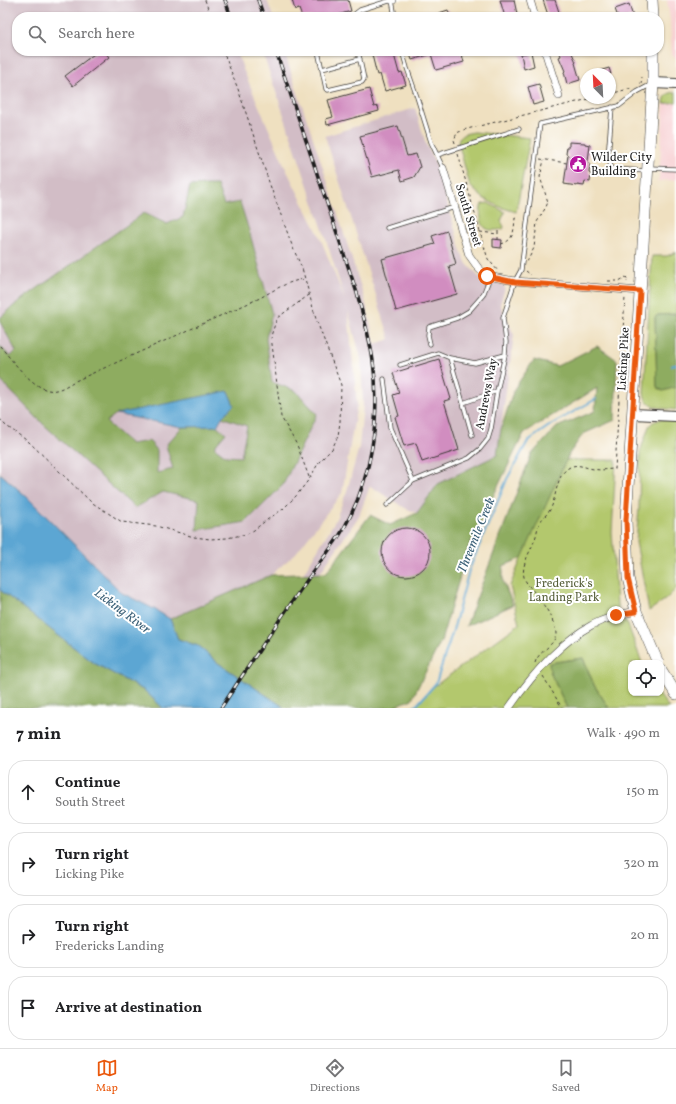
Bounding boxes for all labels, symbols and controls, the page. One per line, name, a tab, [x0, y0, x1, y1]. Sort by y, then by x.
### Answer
search box	[12, 12, 664, 56]
icon: search	[26, 23, 48, 45]
text: Search here	[58, 24, 135, 45]
north arrow	[580, 68, 616, 104]
place label: Wilder City Building	[591, 150, 652, 180]
public building icon: Wilder City Building	[568, 154, 588, 174]
street label: South Street	[451, 182, 485, 249]
route start	[478, 267, 496, 285]
street label: Licking Pike	[614, 326, 634, 391]
street label: Andrews Way	[472, 356, 502, 431]
water label: Threemile Creek	[454, 495, 500, 576]
park label: Frederick's Landing Park	[529, 576, 600, 606]
water label: Licking River	[90, 585, 154, 639]
route end	[607, 606, 625, 624]
map controls	[628, 660, 664, 696]
button: locate	[628, 660, 664, 696]
text: 7 min	[16, 723, 61, 746]
text: Walk · 490 m	[586, 725, 660, 743]
text: Continue	[55, 773, 120, 794]
icon: ahead	[17, 781, 39, 803]
text: 150 m	[626, 783, 659, 801]
text: South Street	[55, 794, 125, 812]
text: Turn right	[55, 845, 129, 866]
icon: right	[17, 853, 39, 875]
text: 320 m	[624, 855, 659, 873]
text: Licking Pike	[55, 866, 124, 884]
text: Turn right	[55, 917, 129, 938]
icon: right	[17, 925, 39, 947]
text: 20 m	[630, 927, 659, 945]
text: Fredericks Landing	[55, 938, 164, 956]
icon: arrive	[17, 997, 39, 1019]
text: Arrive at destination	[55, 998, 202, 1019]
tab: Map	[96, 1057, 118, 1096]
tab: Directions	[310, 1057, 360, 1096]
tab: Saved	[552, 1057, 580, 1096]

